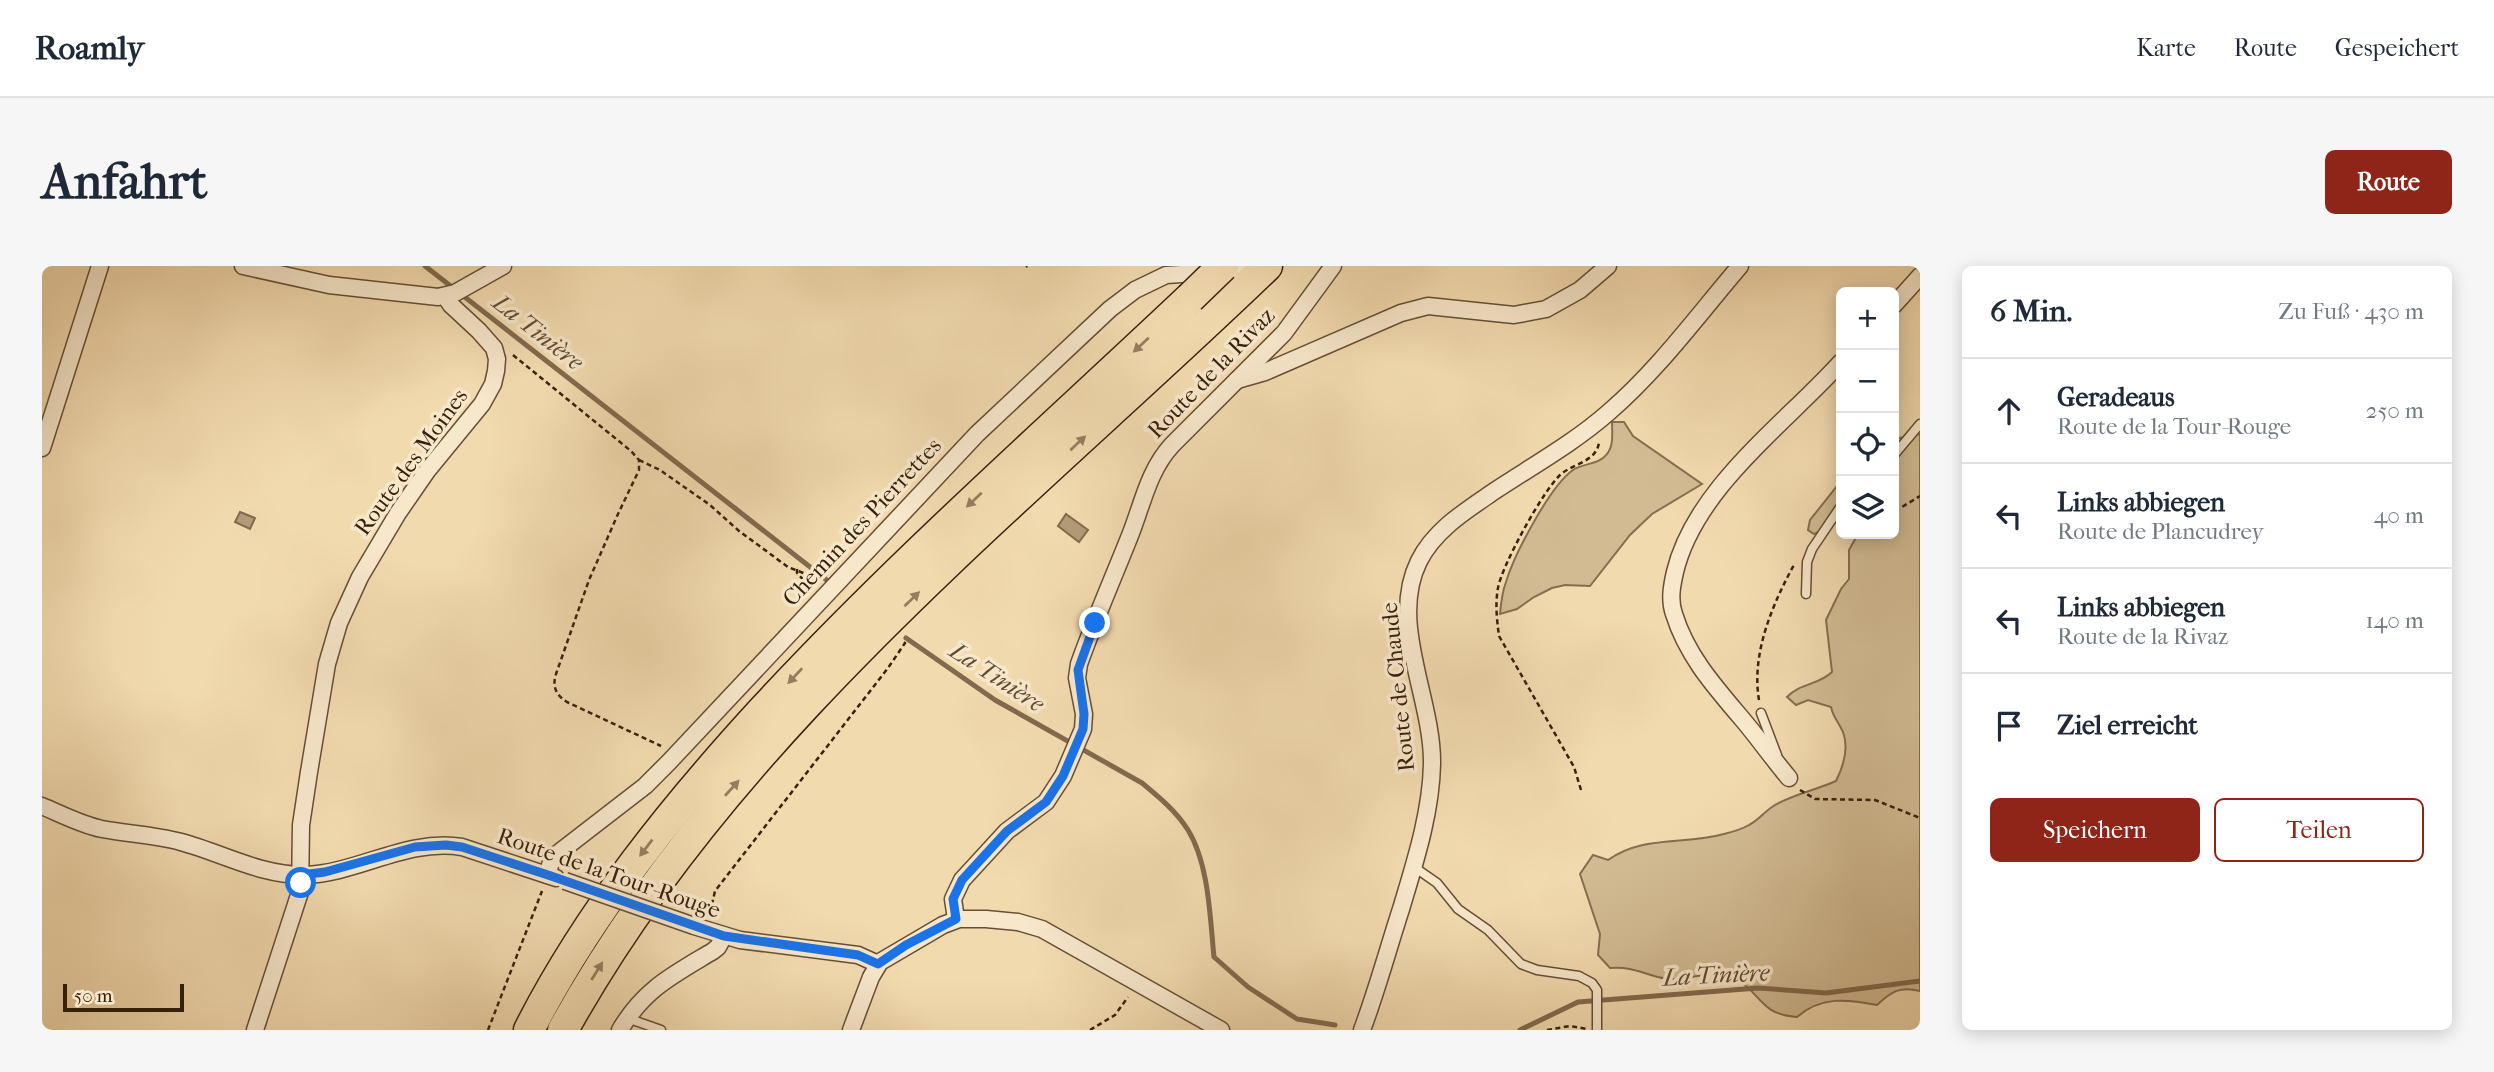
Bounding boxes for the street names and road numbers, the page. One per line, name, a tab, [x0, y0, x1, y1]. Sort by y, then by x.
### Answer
street label: Route de la Rivaz	[1142, 302, 1280, 444]
street label: Route des Moines	[349, 383, 473, 541]
street label: Chemin des Pierrettes	[777, 432, 947, 612]
street label: Route de Chaude	[1376, 601, 1420, 773]
street label: Route de la Tour-Rouge	[494, 822, 724, 924]

